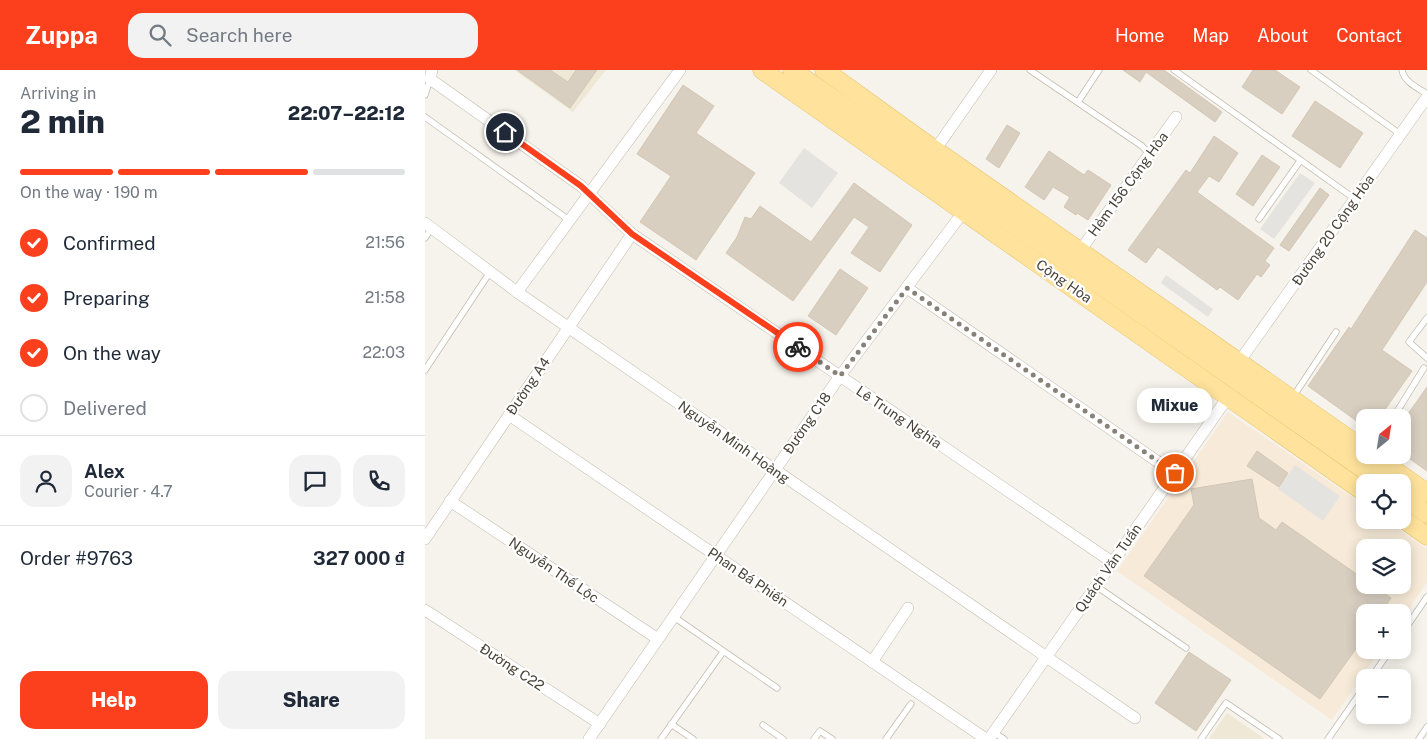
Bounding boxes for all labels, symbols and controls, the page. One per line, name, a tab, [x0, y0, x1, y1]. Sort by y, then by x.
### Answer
search box	[128, 13, 478, 58]
text: Zuppa	[25, 21, 98, 49]
icon: search	[146, 21, 174, 49]
text: Search here	[186, 24, 293, 46]
text: Home	[1115, 25, 1165, 46]
text: Map	[1193, 25, 1229, 46]
text: About	[1257, 25, 1308, 46]
text: Contact	[1336, 25, 1402, 46]
text: Arriving in	[20, 84, 96, 103]
text: 22:07–22:12	[288, 102, 405, 124]
text: 2 min	[20, 103, 105, 140]
pin	[484, 111, 526, 153]
icon: home	[491, 118, 519, 146]
street label: Hẻm 156 Cộng Hòa	[1085, 129, 1171, 239]
street label: Đường 20 Cộng Hòa	[1289, 172, 1377, 288]
text: On the way · 190 m	[20, 183, 158, 202]
icon: check	[20, 229, 48, 257]
text: Confirmed	[63, 232, 156, 254]
text: 21:56	[365, 233, 405, 252]
street label: Cộng Hòa	[1033, 256, 1095, 306]
icon: check	[20, 284, 48, 312]
text: Preparing	[63, 287, 150, 309]
text: 21:58	[365, 288, 405, 307]
courier	[773, 322, 823, 372]
icon: bike	[784, 333, 812, 361]
icon: check	[20, 339, 48, 367]
text: On the way	[63, 342, 161, 364]
text: 22:03	[363, 343, 405, 362]
street label: Đường A4	[503, 354, 553, 418]
street label: Lê Trung Nghĩa	[853, 382, 945, 452]
callout: Mixue	[1137, 388, 1213, 423]
street label: Đường C18	[780, 389, 834, 457]
text: Mixue	[1151, 396, 1198, 415]
text: Delivered	[63, 397, 147, 419]
street label: Nguyễn Minh Hoàng	[675, 397, 793, 487]
north arrow	[1356, 409, 1411, 464]
map controls	[1356, 409, 1411, 724]
pin	[1154, 452, 1196, 494]
button: person	[20, 455, 72, 507]
button: chat	[289, 455, 341, 507]
button: phone	[353, 455, 405, 507]
icon: bag	[1161, 459, 1189, 487]
text: Alex	[84, 460, 125, 482]
button: locate	[1356, 474, 1411, 529]
text: Courier · 4.7	[84, 482, 173, 501]
street label: Quách Văn Tuấn	[1071, 521, 1145, 615]
street label: Nguyễn Thế Lộc	[506, 534, 602, 606]
button: layers	[1356, 539, 1411, 594]
street label: Phan Bá Phiến	[705, 544, 791, 610]
text: Order #9763	[20, 547, 133, 569]
text: 327 000 ₫	[313, 547, 405, 569]
button: +	[1356, 604, 1411, 659]
street label: Đường C22	[477, 640, 547, 694]
button: −	[1356, 669, 1411, 724]
button: Help	[20, 671, 208, 729]
button: Share	[218, 671, 405, 729]

